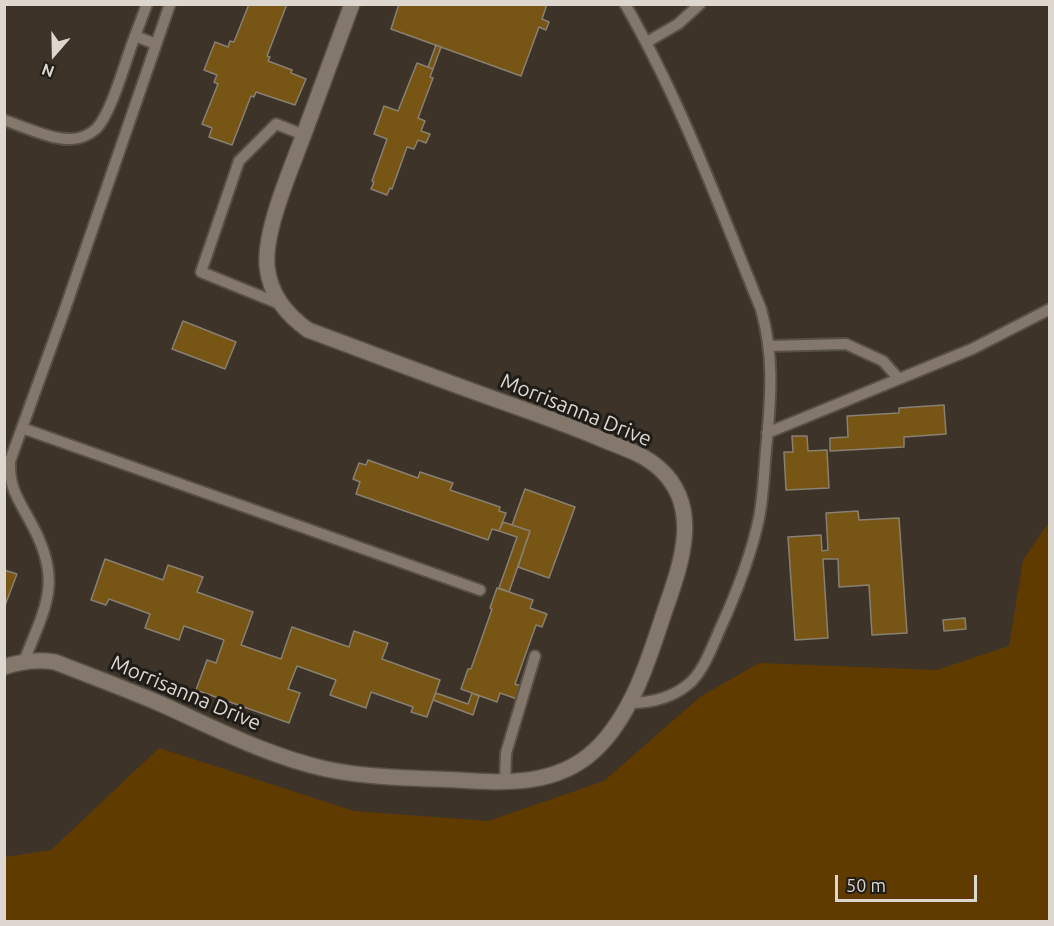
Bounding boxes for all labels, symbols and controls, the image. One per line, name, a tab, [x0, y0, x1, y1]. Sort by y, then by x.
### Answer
north arrow	[24, 24, 84, 84]
text: N	[39, 60, 57, 81]
street label: Morrisanna Drive	[497, 368, 655, 452]
street label: Morrisanna Drive	[107, 650, 265, 736]
scale bar	[838, 863, 980, 901]
text: 50 m	[846, 875, 886, 895]

